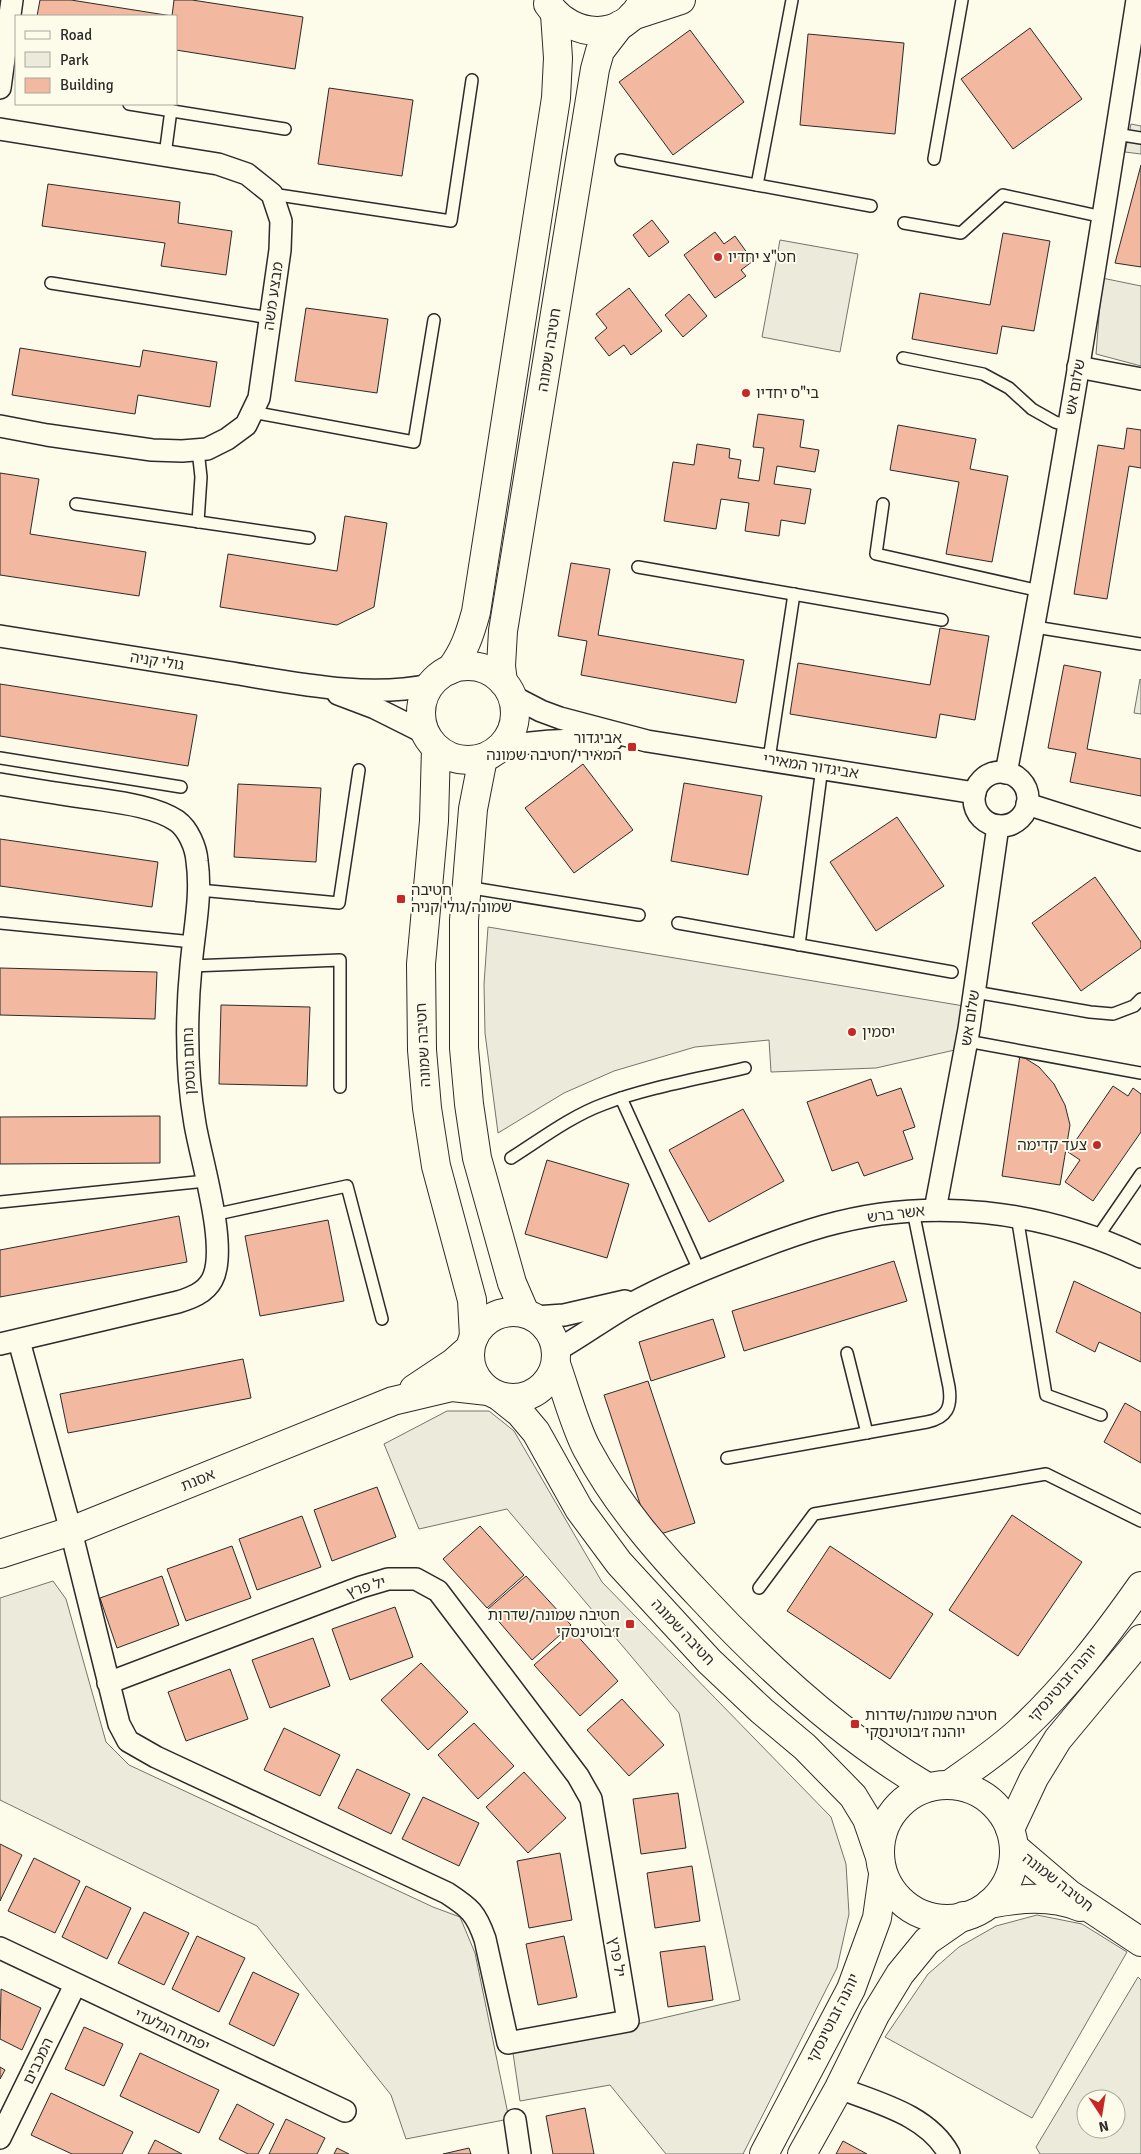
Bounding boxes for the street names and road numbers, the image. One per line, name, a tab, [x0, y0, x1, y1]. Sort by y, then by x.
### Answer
street label: מבצע משה	[259, 260, 287, 332]
street label: חטיבה שמונה	[533, 307, 565, 393]
street label: שלום אש	[1061, 357, 1089, 417]
street label: גולי קניה	[129, 648, 185, 674]
street label: אביגדור המאירי	[762, 750, 860, 782]
street label: שלום אש	[957, 989, 983, 1047]
street label: חטיבה שמונה	[412, 1002, 434, 1088]
street label: נחום גוטמן	[179, 1027, 199, 1095]
street label: אשר ברש	[866, 1202, 926, 1226]
street label: אסנת	[178, 1465, 218, 1495]
street label: יל פרץ	[344, 1572, 388, 1602]
street label: חטיבה שמונה	[648, 1595, 718, 1669]
street label: יוהנה זבוטינסקי	[1024, 1640, 1102, 1726]
street label: חטיבה שמונה	[1019, 1849, 1097, 1915]
street label: יל פרץ	[605, 1936, 629, 1978]
street label: יוהנה זבוטינסקי	[803, 1971, 863, 2065]
street label: יפתח הגלעדי	[132, 2005, 212, 2055]
street label: המכבים	[19, 2035, 57, 2087]

